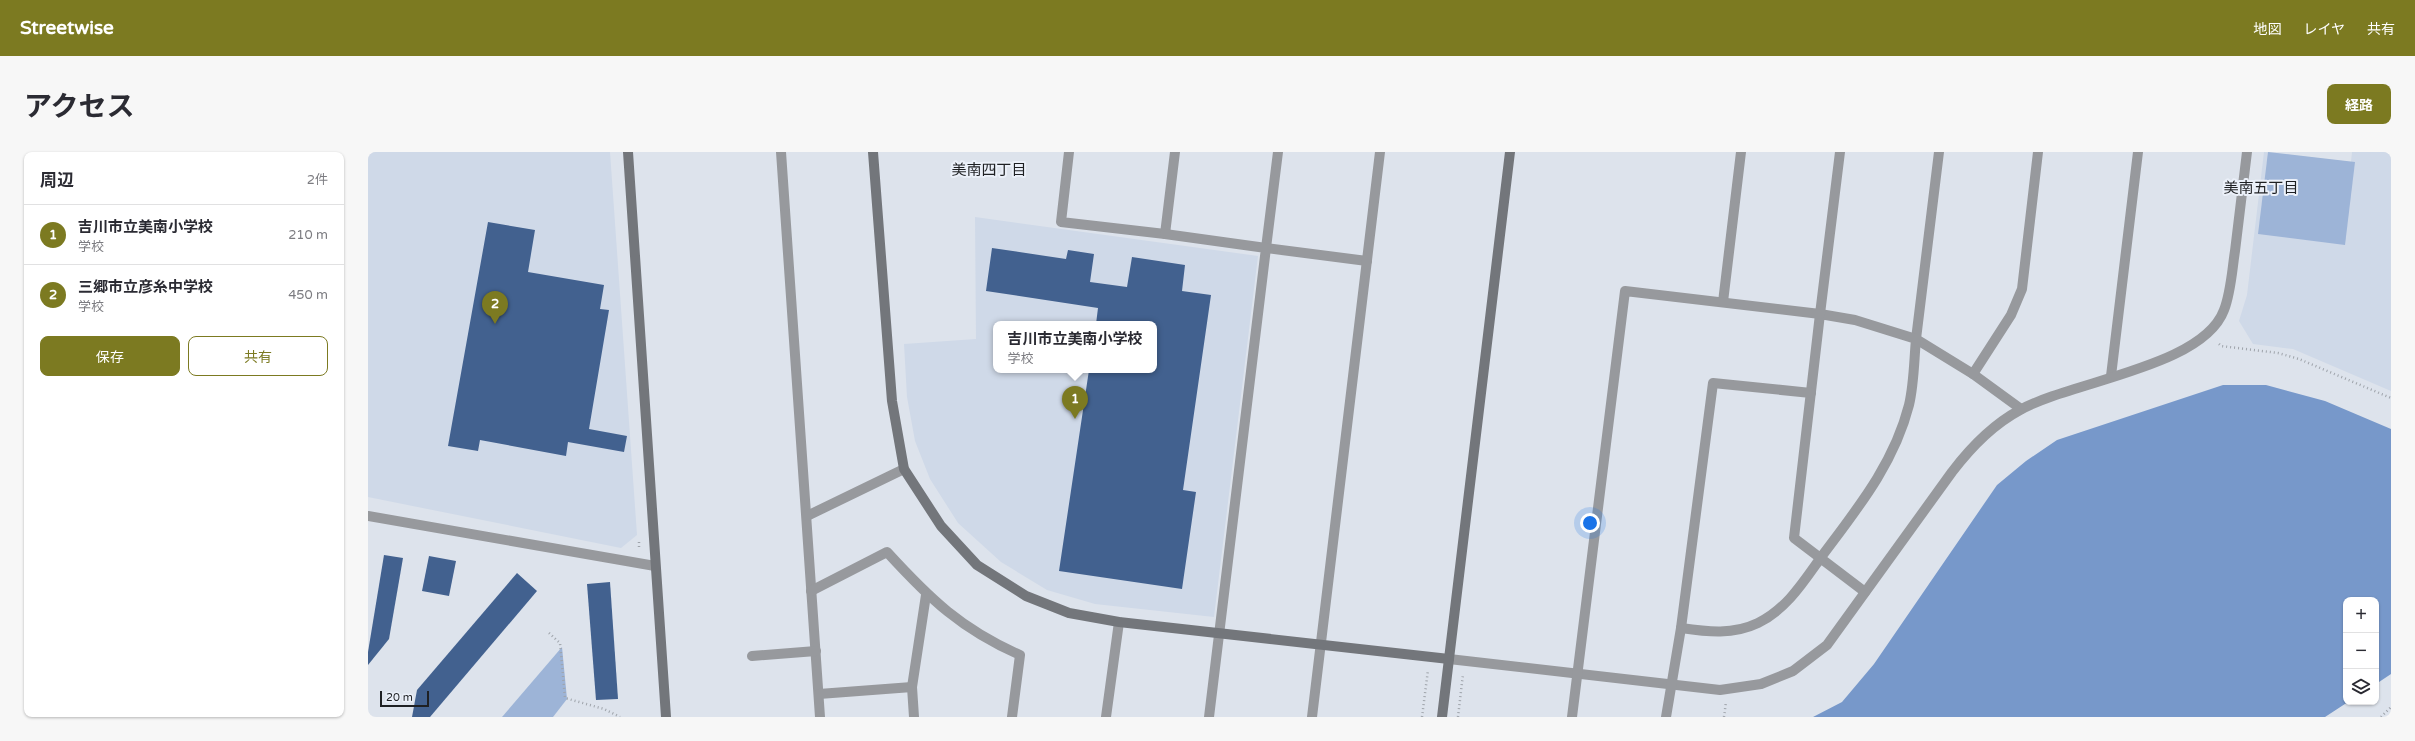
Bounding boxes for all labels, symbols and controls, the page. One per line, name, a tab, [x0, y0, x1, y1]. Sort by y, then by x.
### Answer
text: Streetwise	[20, 17, 114, 39]
text: 地図	[2253, 21, 2281, 38]
text: レイヤ	[2303, 21, 2345, 38]
text: 共有	[2367, 21, 2395, 38]
button: 経路	[2327, 84, 2391, 124]
text: アクセス	[24, 90, 135, 124]
district label: 美南四丁目	[951, 161, 1027, 179]
text: 周辺	[40, 170, 74, 191]
text: 2件	[307, 172, 328, 188]
district label: 美南五丁目	[2223, 179, 2299, 197]
text: 吉川市立美南小学校	[78, 218, 213, 236]
text: 1	[49, 227, 57, 243]
text: 210 m	[288, 227, 328, 243]
text: 学校	[78, 239, 104, 255]
text: 三郷市立彦糸中学校	[78, 278, 213, 296]
text: 2	[49, 287, 57, 303]
text: 450 m	[288, 287, 328, 303]
pin: 2	[482, 291, 508, 324]
text: 学校	[78, 299, 104, 315]
popup	[993, 321, 1157, 373]
text: 吉川市立美南小学校	[1007, 330, 1143, 348]
button: 保存	[40, 336, 180, 376]
button: 共有	[188, 336, 328, 376]
text: 学校	[1007, 351, 1034, 367]
pin: 1	[1062, 386, 1088, 419]
your location	[1580, 513, 1600, 533]
map controls	[2343, 597, 2379, 705]
button: +	[2343, 597, 2379, 633]
button: −	[2343, 633, 2379, 669]
button: layers	[2343, 669, 2379, 705]
scale bar	[380, 689, 429, 708]
text: 20 m	[386, 691, 413, 704]

